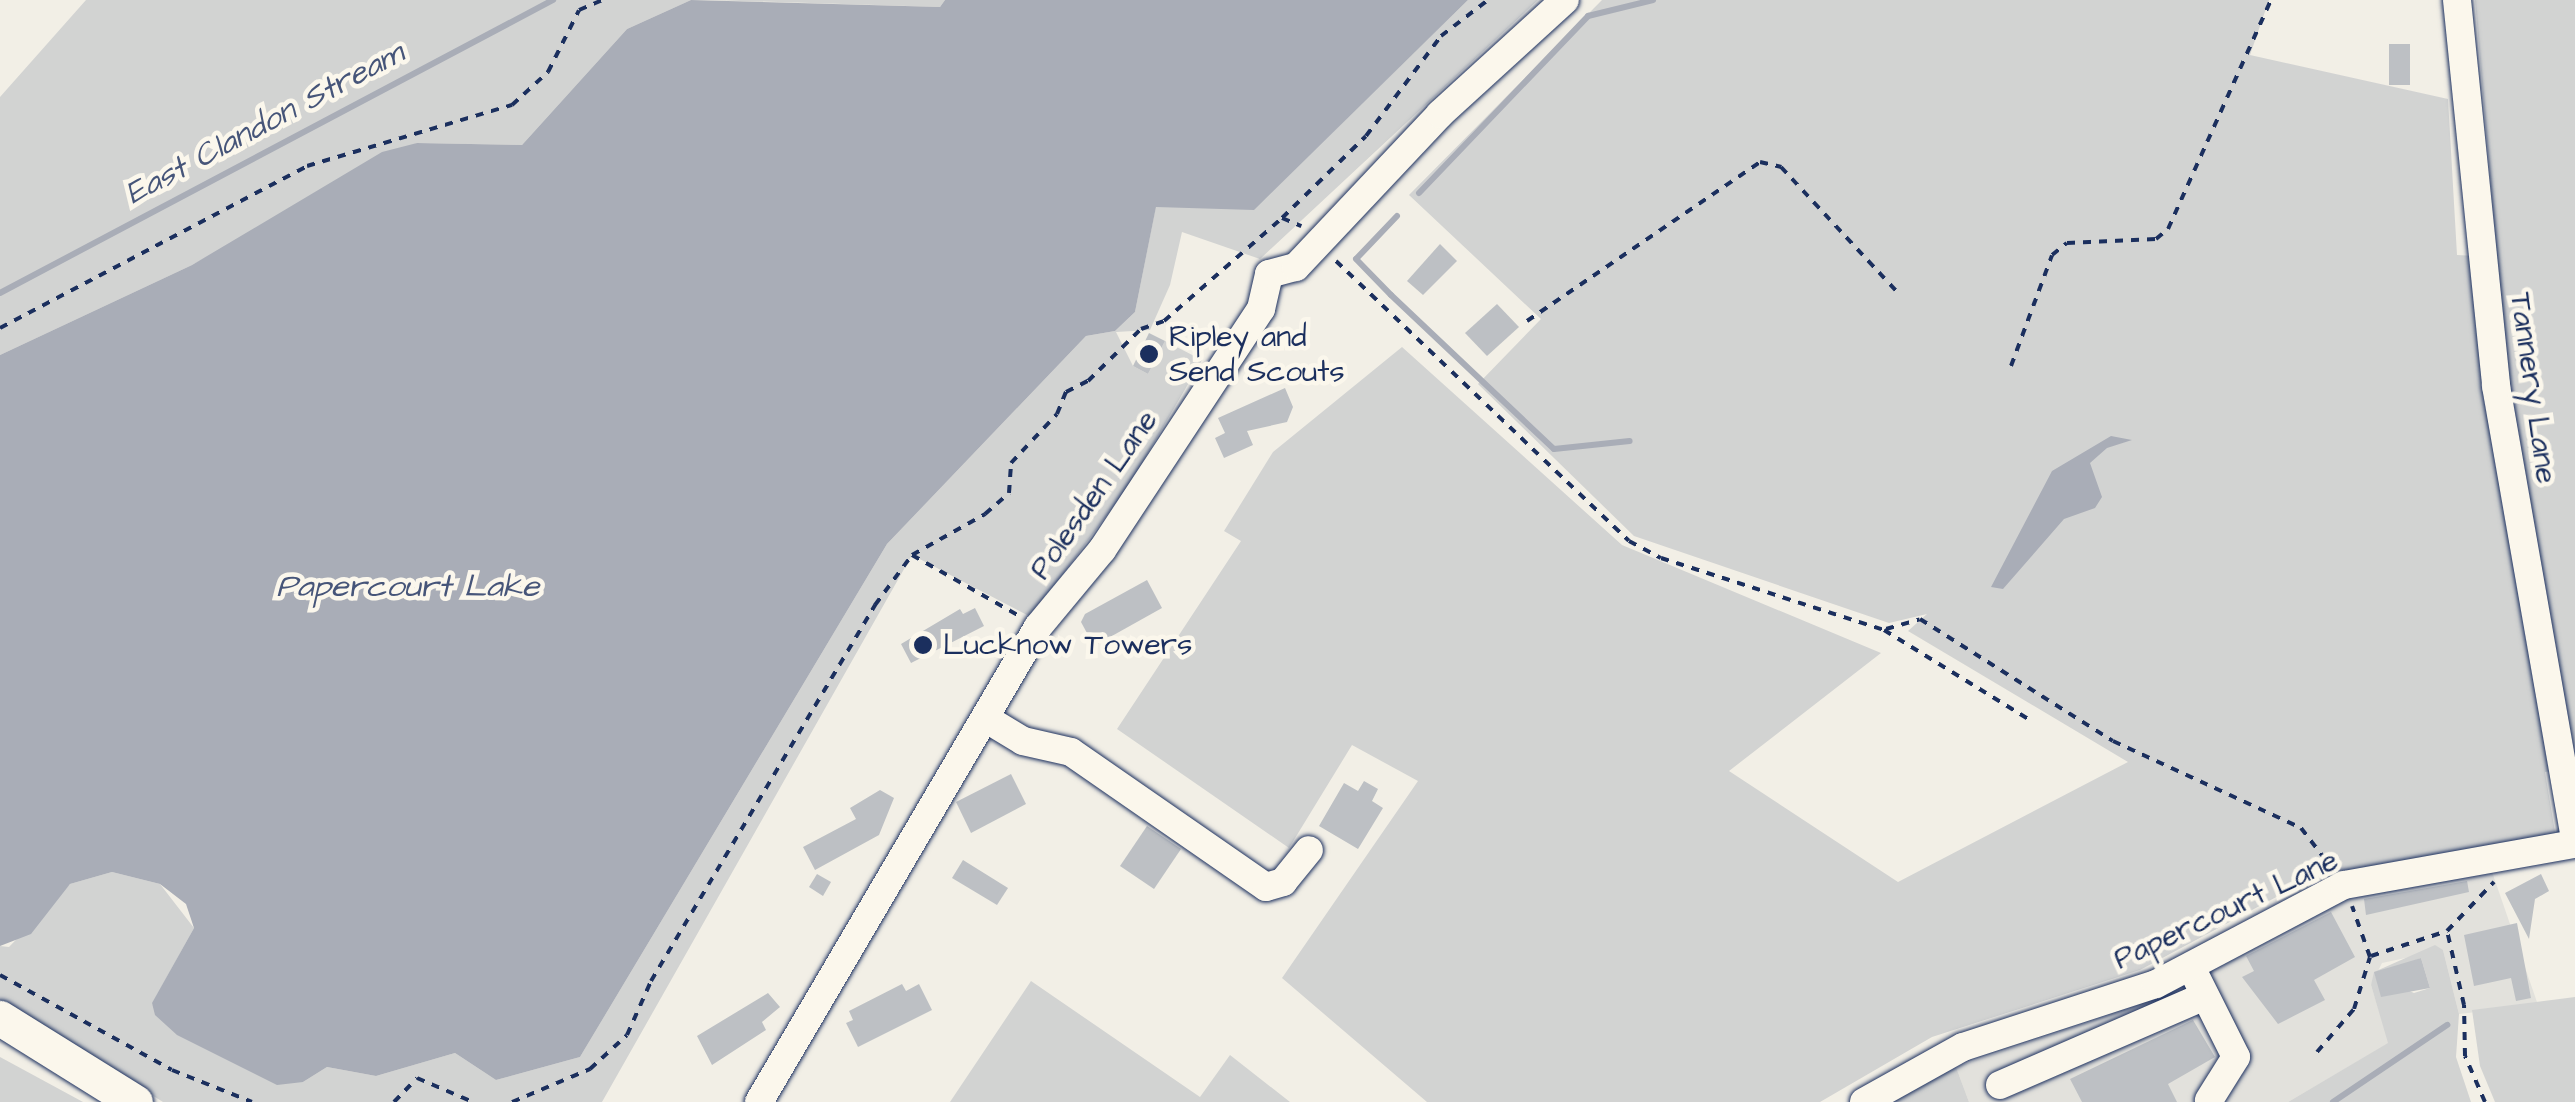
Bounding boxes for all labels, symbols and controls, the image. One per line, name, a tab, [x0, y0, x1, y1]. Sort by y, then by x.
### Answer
water label: East Clandon Stream	[119, 34, 411, 214]
street label: Tannery Lane	[2502, 290, 2564, 486]
place label: Ripley and Send Scouts	[1169, 319, 1344, 390]
marker: Ripley and Send Scouts	[1138, 343, 1160, 365]
street label: Polesden Lane	[1022, 404, 1166, 586]
water label: Papercourt Lake	[277, 568, 539, 606]
place label: Lucknow Towers	[943, 627, 1192, 663]
marker: Lucknow Towers	[912, 634, 934, 656]
street label: Papercourt Lane	[2108, 842, 2344, 978]

